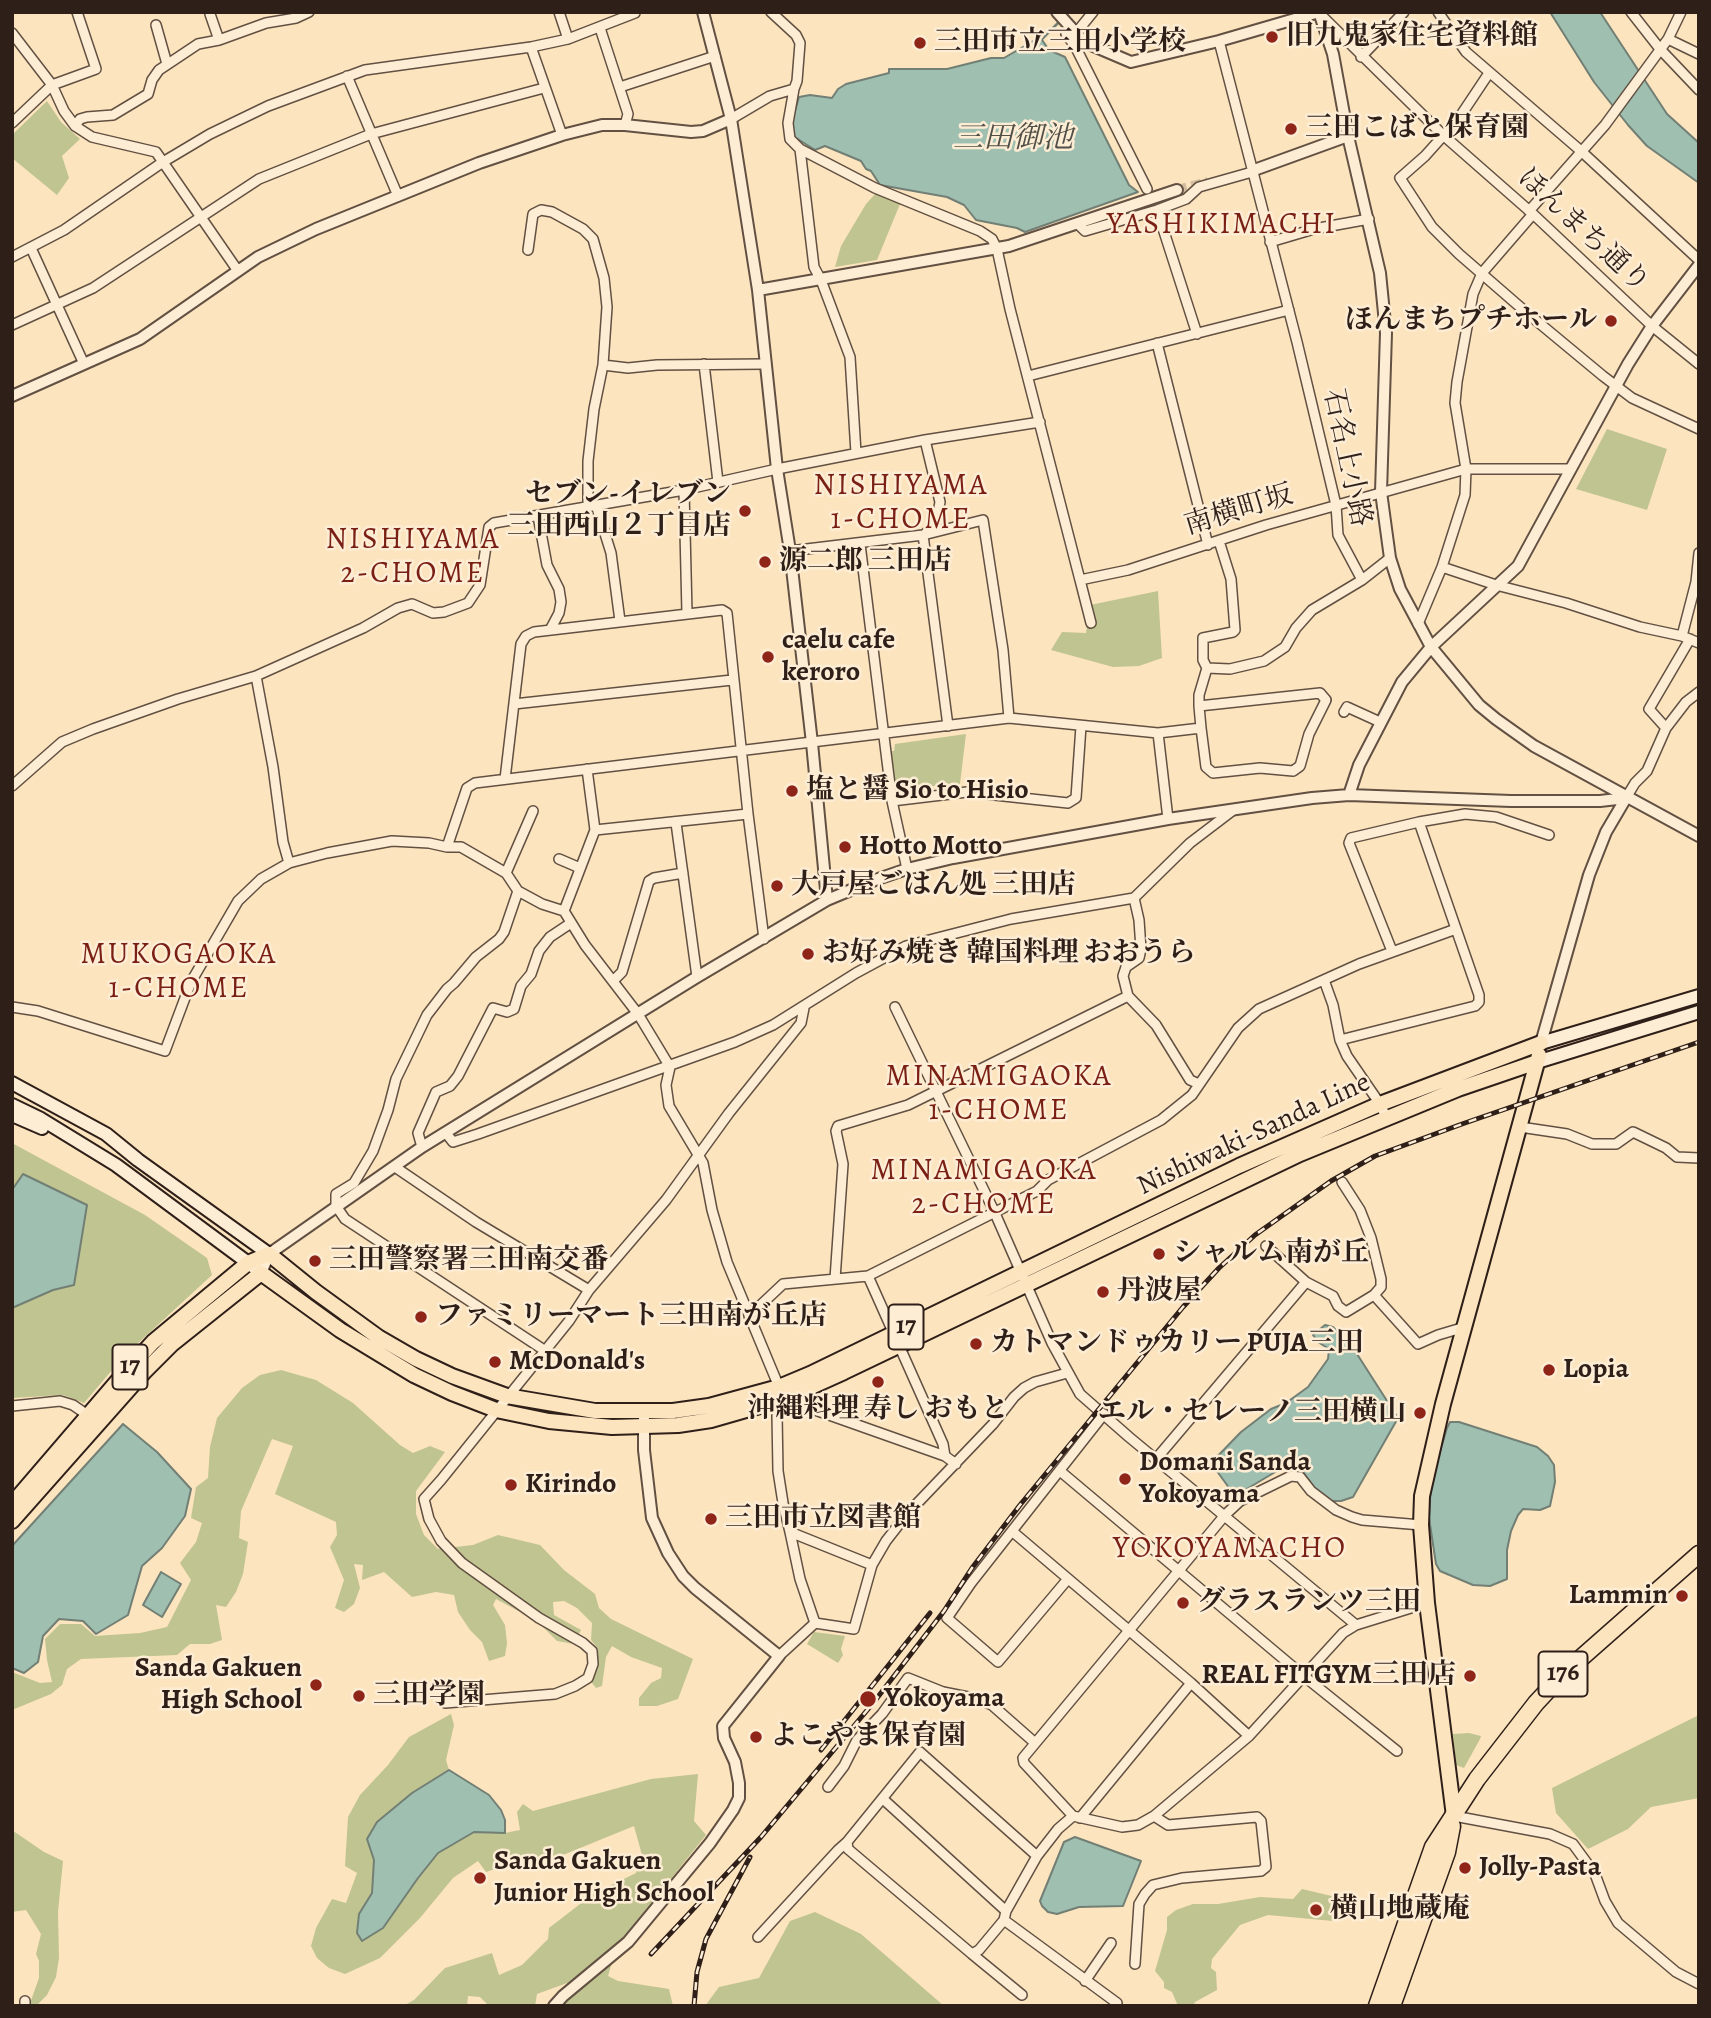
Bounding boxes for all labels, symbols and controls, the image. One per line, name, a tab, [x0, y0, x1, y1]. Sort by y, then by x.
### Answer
place label: 旧九鬼家住宅資料館	[1286, 20, 1538, 54]
place label: 三田市立三田小学校	[934, 26, 1186, 60]
marker: 旧九鬼家住宅資料館	[1264, 29, 1280, 45]
marker: 三田市立三田小学校	[912, 35, 928, 51]
place label: 三田こばと保育園	[1305, 112, 1529, 146]
marker: 三田こばと保育園	[1283, 121, 1299, 137]
water label: 三田御池	[953, 122, 1073, 158]
street label: ほんまち通り	[1510, 161, 1656, 301]
district label: YASHIKIMACHI	[1108, 208, 1336, 244]
place label: ほんまちプチホール	[1345, 304, 1597, 338]
marker: ほんまちプチホール	[1603, 313, 1619, 329]
street label: 石名上小路	[1315, 386, 1377, 530]
district label: NISHIYAMA 1-CHOME	[815, 469, 987, 540]
place label: セブン-イレブン 三田西山２丁目店	[507, 478, 731, 544]
street label: 南横町坂	[1181, 479, 1297, 543]
marker: セブン-イレブン 三田西山２丁目店	[737, 503, 753, 519]
district label: NISHIYAMA 2-CHOME	[327, 523, 499, 594]
place label: 源二郎 三田店	[779, 545, 952, 579]
marker: 源二郎 三田店	[757, 554, 773, 570]
place label: caelu cafe keroro	[782, 624, 895, 690]
marker: caelu cafe keroro	[760, 649, 776, 665]
place label: 塩と醤 Sio to Hisio	[806, 774, 1029, 808]
marker: 塩と醤 Sio to Hisio	[784, 783, 800, 799]
place label: Hotto Motto	[859, 830, 1002, 864]
marker: Hotto Motto	[837, 839, 853, 855]
place label: 大戸屋ごはん処 三田店	[791, 869, 1076, 903]
marker: 大戸屋ごはん処 三田店	[769, 878, 785, 894]
place label: お好み焼き 韓国料理 おおうら	[822, 937, 1196, 971]
district label: MUKOGAOKA 1-CHOME	[82, 938, 276, 1009]
marker: お好み焼き 韓国料理 おおうら	[800, 946, 816, 962]
district label: MINAMIGAOKA 1-CHOME	[887, 1060, 1111, 1130]
street label: Nishiwaki-Sanda Line	[1132, 1066, 1376, 1204]
district label: MINAMIGAOKA 2-CHOME	[872, 1154, 1096, 1224]
place label: シャルム南が丘	[1173, 1237, 1369, 1271]
place label: 三田警察署三田南交番	[329, 1244, 609, 1278]
marker: シャルム南が丘	[1151, 1246, 1167, 1262]
marker: 三田警察署三田南交番	[307, 1253, 323, 1269]
place label: 丹波屋	[1117, 1275, 1201, 1309]
marker: 丹波屋	[1095, 1284, 1111, 1300]
place label: ファミリーマート三田南が丘店	[435, 1300, 827, 1334]
road number: 17	[888, 1304, 923, 1350]
marker: ファミリーマート三田南が丘店	[413, 1309, 429, 1325]
place label: カトマンドゥカリー PUJA三田	[990, 1327, 1364, 1361]
marker: カトマンドゥカリー PUJA三田	[968, 1336, 984, 1352]
road number: 17	[113, 1344, 148, 1390]
place label: McDonald's	[509, 1345, 645, 1379]
place label: Lopia	[1563, 1353, 1629, 1387]
marker: McDonald's	[487, 1354, 503, 1370]
marker: Lopia	[1541, 1362, 1557, 1378]
marker: 沖縄料理 寿し おもと	[870, 1374, 886, 1390]
place label: 沖縄料理 寿し おもと	[747, 1393, 1009, 1427]
place label: エル・セレーノ三田横山	[1098, 1396, 1406, 1430]
marker: エル・セレーノ三田横山	[1412, 1405, 1428, 1421]
place label: Domani Sanda Yokoyama	[1139, 1446, 1311, 1512]
place label: Kirindo	[525, 1468, 616, 1502]
marker: Domani Sanda Yokoyama	[1117, 1471, 1133, 1487]
marker: Kirindo	[503, 1477, 519, 1493]
place label: 三田市立図書館	[725, 1502, 921, 1536]
marker: 三田市立図書館	[703, 1511, 719, 1527]
district label: YOKOYAMACHO	[1114, 1532, 1346, 1568]
place label: Lammin	[1569, 1579, 1668, 1613]
place label: グラスランツ三田	[1197, 1586, 1421, 1620]
marker: Lammin	[1674, 1588, 1690, 1604]
marker: グラスランツ三田	[1175, 1595, 1191, 1611]
place label: Sanda Gakuen High School	[135, 1652, 302, 1718]
road number: 176	[1538, 1652, 1588, 1696]
place label: REAL FITGYM三田店	[1202, 1659, 1456, 1693]
marker: REAL FITGYM三田店	[1462, 1668, 1478, 1684]
marker: Sanda Gakuen High School	[308, 1677, 324, 1693]
place label: 三田学園	[373, 1679, 485, 1713]
place label: Yokoyama	[884, 1682, 1005, 1716]
marker: 三田学園	[351, 1688, 367, 1704]
marker: Yokoyama	[858, 1689, 878, 1709]
place label: よこやま保育園	[770, 1720, 966, 1754]
marker: よこやま保育園	[748, 1729, 764, 1745]
place label: Sanda Gakuen Junior High School	[494, 1845, 714, 1911]
place label: Jolly-Pasta	[1479, 1851, 1601, 1885]
marker: Jolly-Pasta	[1457, 1860, 1473, 1876]
marker: Sanda Gakuen Junior High School	[472, 1870, 488, 1886]
place label: 横山地蔵庵	[1330, 1893, 1470, 1927]
marker: 横山地蔵庵	[1308, 1902, 1324, 1918]

